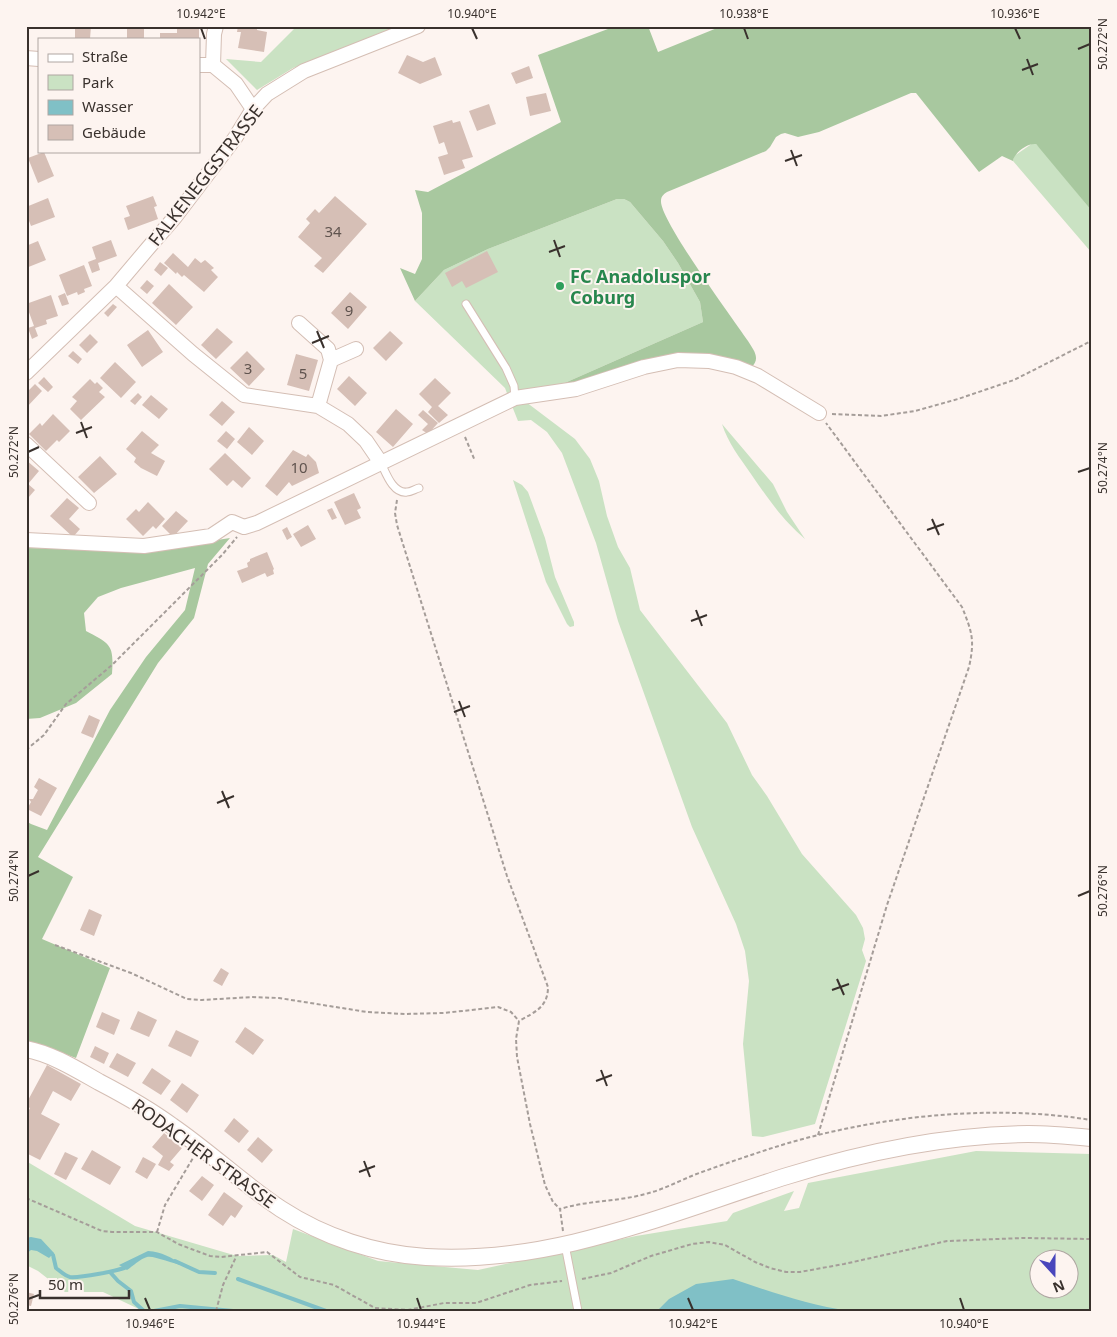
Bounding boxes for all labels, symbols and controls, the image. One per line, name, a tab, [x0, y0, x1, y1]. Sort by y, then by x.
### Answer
text: 10.942°E	[176, 5, 226, 22]
text: 10.940°E	[447, 5, 497, 22]
text: 10.938°E	[719, 5, 769, 22]
text: 10.936°E	[990, 5, 1040, 22]
text: 50.272°N	[1094, 18, 1111, 70]
legend	[38, 38, 200, 152]
text: Straße	[82, 46, 128, 66]
text: Park	[82, 72, 114, 92]
text: Wasser	[82, 96, 133, 116]
street label: FALKENEGGSTRASSE	[142, 99, 268, 251]
text: Gebäude	[82, 122, 146, 142]
house number: 34	[324, 221, 342, 241]
place label: FC Anadoluspor Coburg	[570, 264, 710, 309]
marker: FC Anadoluspor Coburg	[554, 280, 566, 292]
house number: 9	[345, 300, 353, 320]
house number: 3	[244, 358, 252, 378]
house number: 5	[299, 363, 307, 383]
text: 50.272°N	[5, 426, 22, 478]
text: 50.274°N	[1094, 442, 1111, 494]
house number: 10	[290, 457, 308, 477]
text: 50.274°N	[5, 850, 22, 902]
text: 50.276°N	[1094, 865, 1111, 917]
street label: RODACHER STRASSE	[127, 1093, 281, 1213]
north arrow	[1030, 1250, 1080, 1300]
scale bar	[40, 1267, 129, 1299]
text: 50.276°N	[5, 1273, 22, 1325]
text: 50 m	[48, 1274, 83, 1294]
text: N	[1050, 1276, 1068, 1298]
text: 10.946°E	[125, 1315, 175, 1332]
text: 10.944°E	[396, 1315, 446, 1332]
text: 10.942°E	[668, 1315, 718, 1332]
text: 10.940°E	[939, 1315, 989, 1332]

